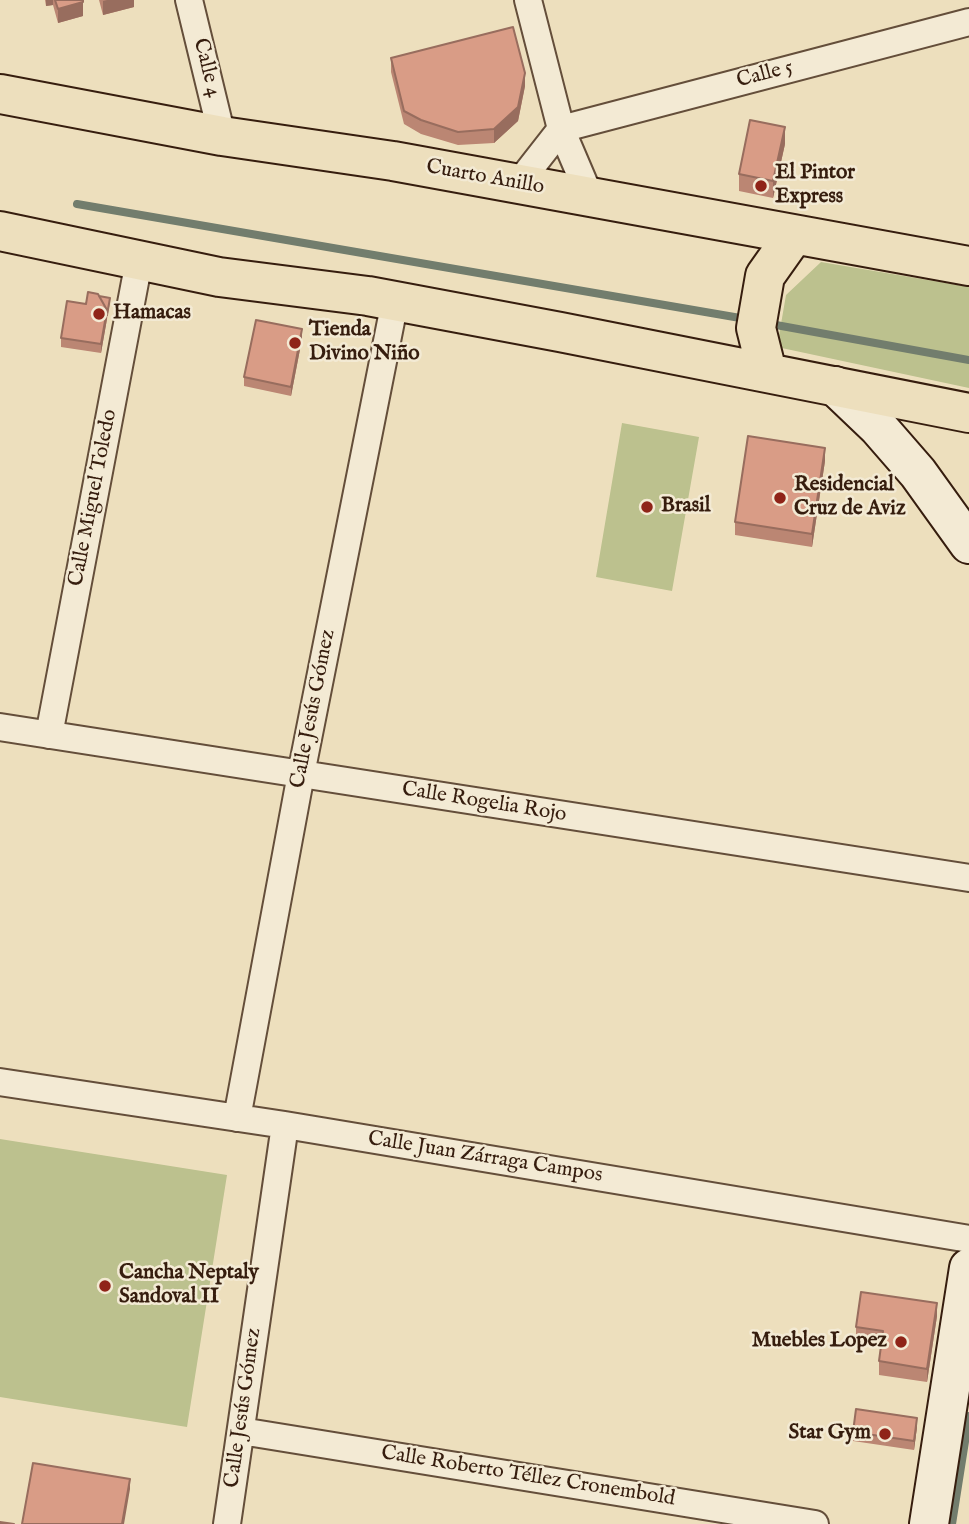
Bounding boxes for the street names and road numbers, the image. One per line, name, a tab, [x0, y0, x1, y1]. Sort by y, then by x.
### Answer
street label: Calle 4	[187, 36, 225, 100]
street label: Calle 5	[734, 55, 796, 95]
street label: Cuarto Anillo	[424, 155, 546, 201]
street label: Calle Miguel Toledo	[64, 407, 124, 589]
street label: Calle Jesús Gómez	[286, 627, 342, 791]
street label: Calle Rogelia Rojo	[400, 778, 568, 828]
street label: Calle Juan Zárraga Campos	[366, 1127, 604, 1189]
street label: Calle Jesús Gómez	[220, 1326, 268, 1490]
street label: Calle Roberto Téllez Cronembold	[379, 1441, 677, 1513]

